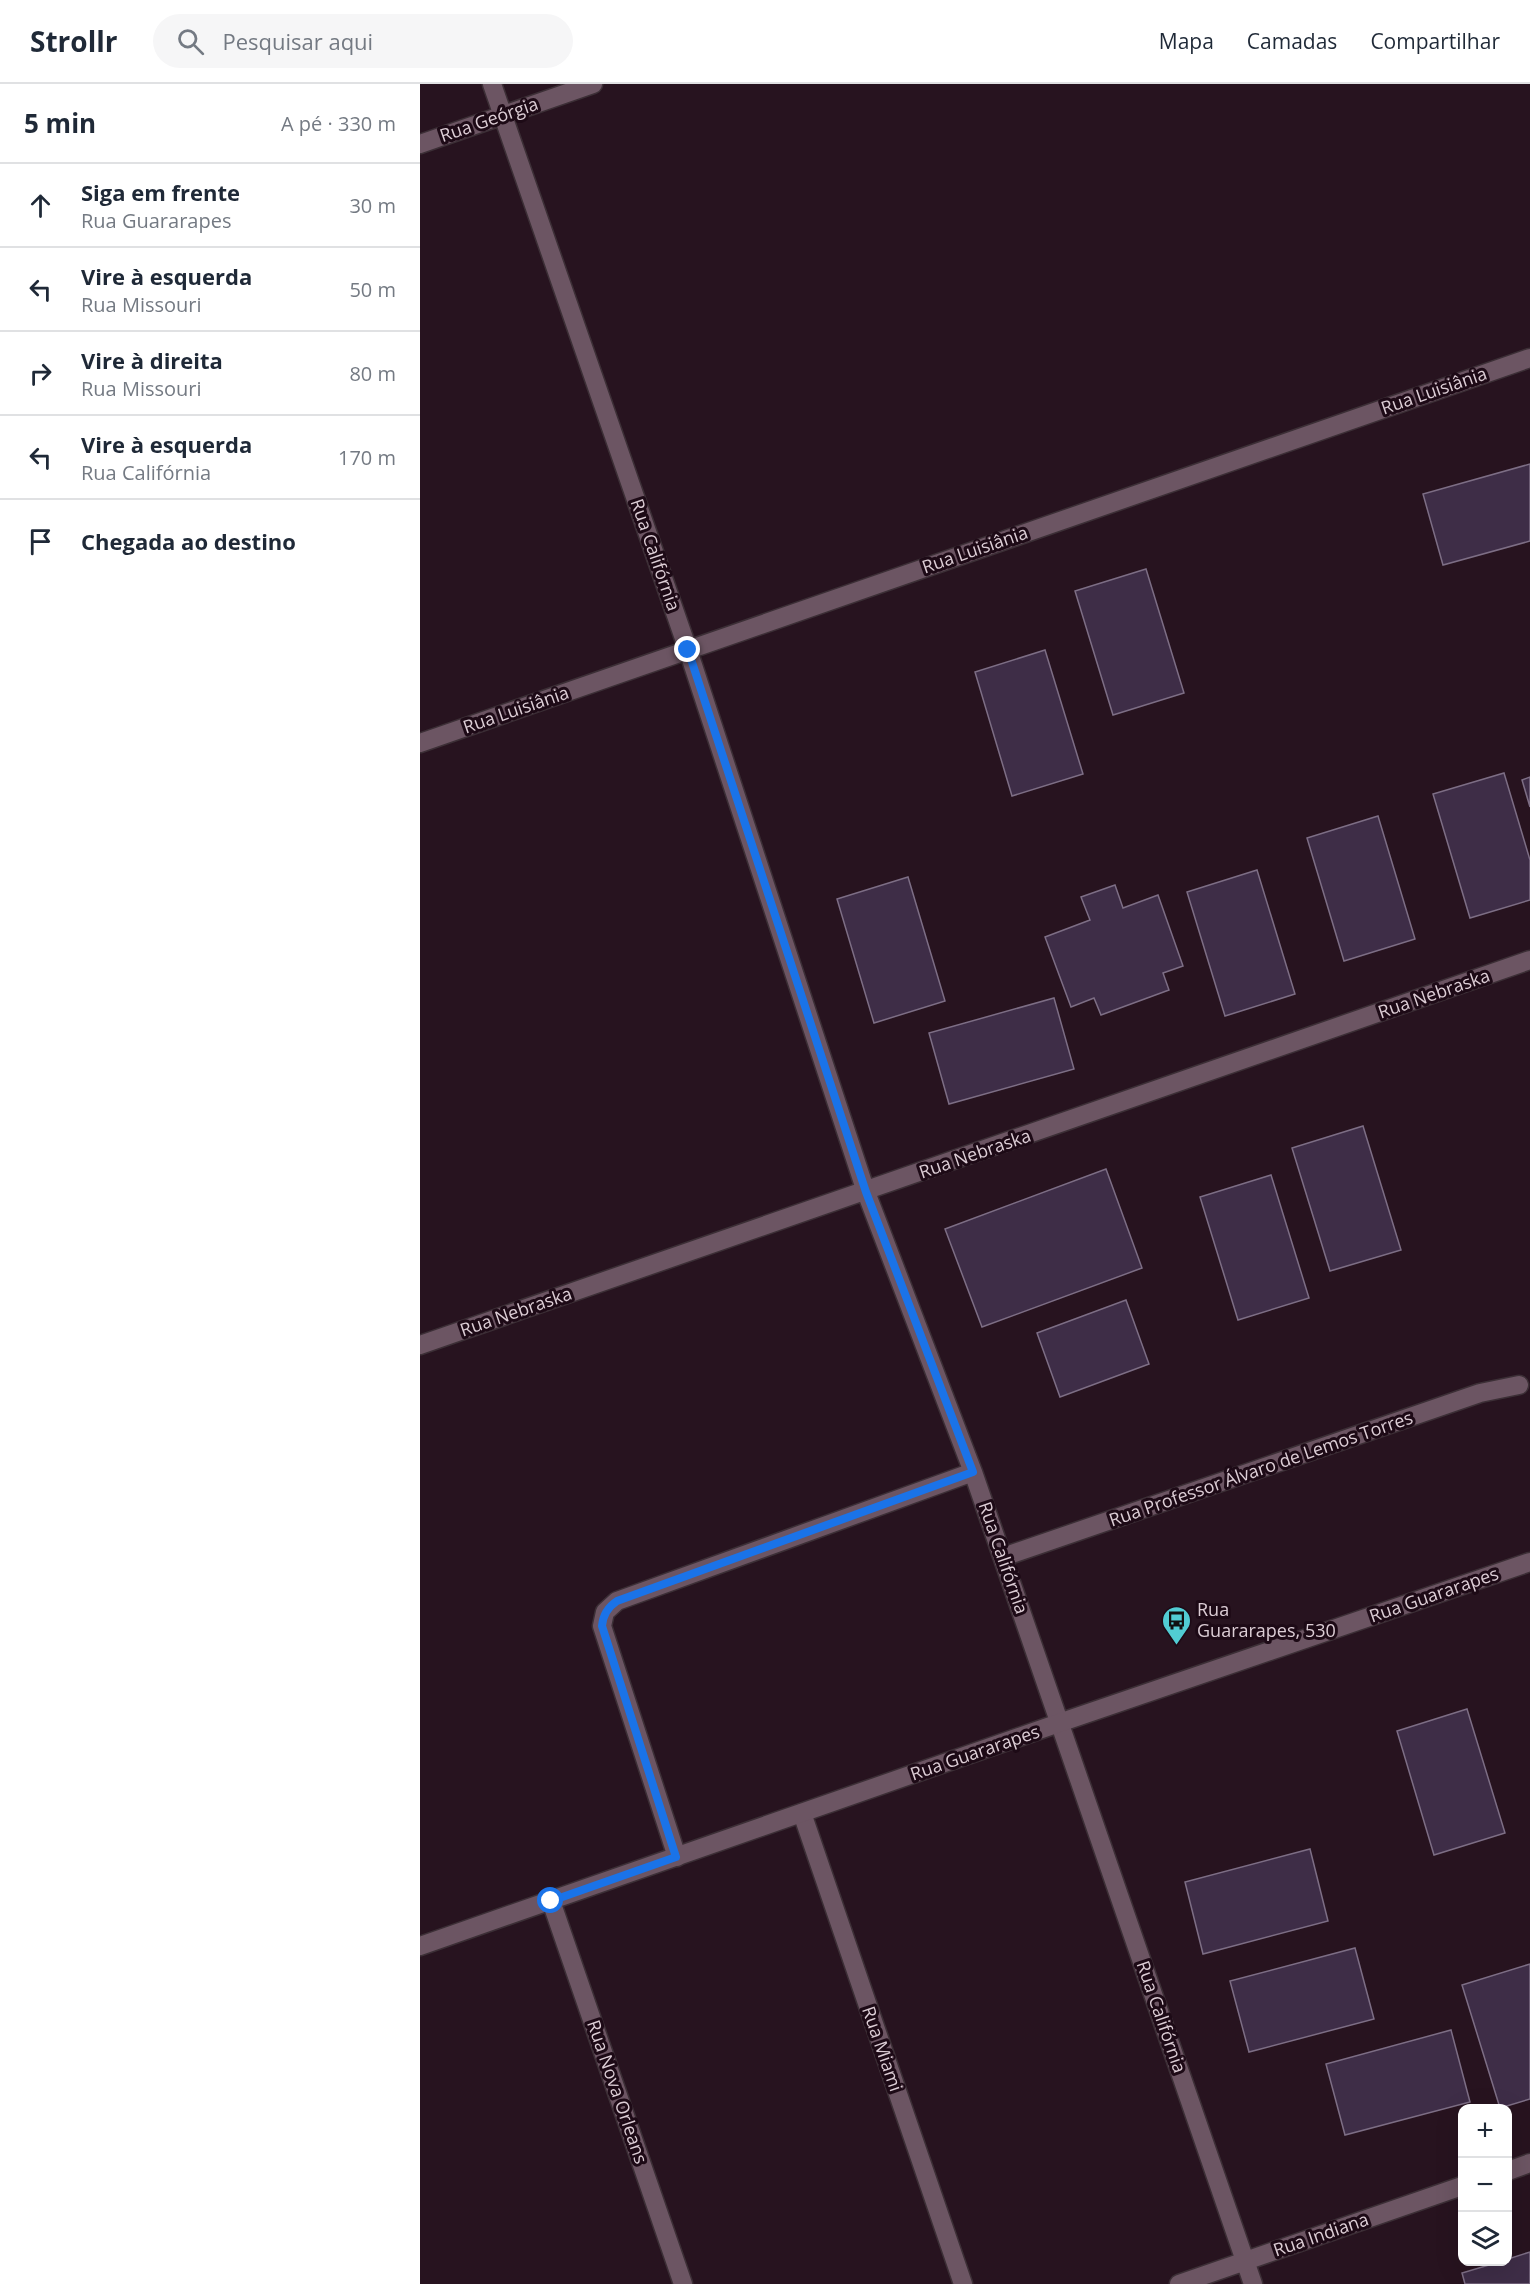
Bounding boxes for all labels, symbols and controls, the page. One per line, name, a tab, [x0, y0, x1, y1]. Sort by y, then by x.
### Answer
search box	[153, 14, 573, 68]
text: Strollr	[30, 22, 117, 60]
icon: search	[174, 25, 207, 58]
text: Pesquisar aqui	[222, 26, 373, 56]
text: Mapa	[1159, 27, 1214, 55]
text: Camadas	[1247, 27, 1337, 55]
text: Compartilhar	[1370, 27, 1500, 55]
street label: Rua Geórgia	[436, 91, 541, 147]
text: 5 min	[24, 105, 96, 141]
text: A pé · 330 m	[281, 110, 396, 137]
text: Siga em frente	[81, 177, 240, 207]
icon: ahead	[24, 189, 57, 222]
text: 30 m	[349, 192, 396, 219]
text: Rua Guararapes	[81, 207, 231, 234]
text: Vire à esquerda	[81, 261, 252, 291]
icon: left	[24, 273, 57, 306]
text: 50 m	[349, 276, 396, 303]
text: Rua Missouri	[81, 291, 202, 318]
text: Vire à direita	[81, 345, 223, 375]
icon: right	[24, 357, 57, 390]
text: 80 m	[349, 360, 396, 387]
street label: Rua Luisiânia	[1378, 361, 1490, 419]
text: Rua Missouri	[81, 375, 202, 402]
text: Vire à esquerda	[81, 429, 252, 459]
icon: left	[24, 441, 57, 474]
text: 170 m	[338, 444, 396, 471]
text: Rua Califórnia	[81, 459, 211, 486]
street label: Rua Califórnia	[626, 495, 686, 614]
street label: Rua Luisiânia	[919, 520, 1031, 578]
icon: arrive	[24, 525, 57, 558]
text: Chegada ao destino	[81, 526, 296, 556]
route end	[674, 636, 700, 662]
street label: Rua Luisiânia	[460, 680, 572, 738]
street label: Rua Nebraska	[1374, 963, 1493, 1023]
street label: Rua Nebraska	[915, 1123, 1034, 1183]
street label: Rua Nebraska	[456, 1281, 575, 1341]
street label: Rua Professor Álvaro de Lemos Torres	[1105, 1405, 1416, 1531]
street label: Rua Califórnia	[974, 1498, 1034, 1617]
street label: Rua Guararapes	[1366, 1561, 1502, 1627]
place label: Rua Guararapes, 530	[1197, 1597, 1336, 1642]
bus stop icon: Rua Guararapes, 530	[1160, 1604, 1192, 1646]
street label: Rua Guararapes	[907, 1719, 1043, 1785]
route start	[537, 1887, 563, 1913]
street label: Rua Califórnia	[1132, 1957, 1192, 2076]
street label: Rua Miami	[857, 2003, 909, 2095]
street label: Rua Nova Orleans	[582, 2017, 654, 2167]
map controls	[1458, 2104, 1512, 2266]
button: +	[1458, 2104, 1512, 2158]
button: −	[1458, 2158, 1512, 2212]
street label: Rua Indiana	[1270, 2207, 1372, 2262]
button: layers	[1458, 2212, 1512, 2266]

